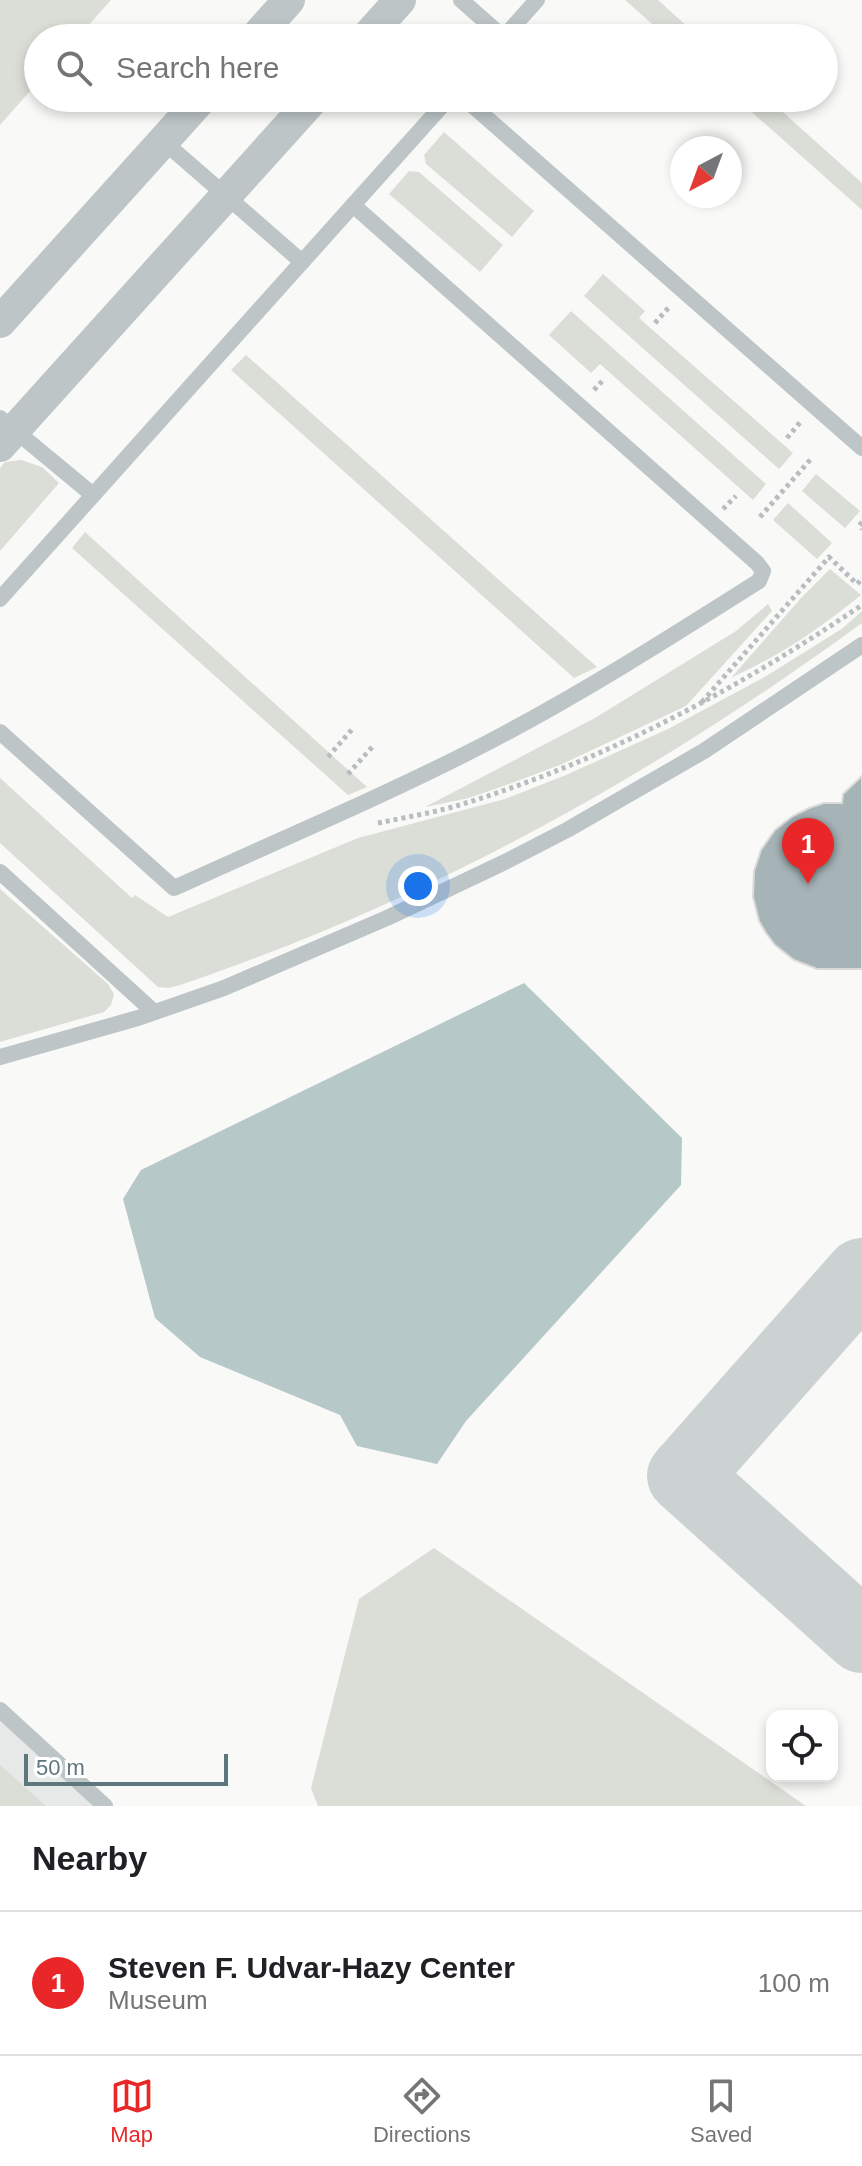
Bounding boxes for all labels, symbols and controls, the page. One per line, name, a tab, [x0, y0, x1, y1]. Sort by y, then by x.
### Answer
search box	[24, 24, 838, 112]
icon: search	[52, 46, 96, 90]
text: Search here	[116, 51, 279, 84]
north arrow	[670, 136, 742, 208]
pin: 1	[782, 818, 834, 884]
your location	[398, 866, 438, 906]
map controls	[766, 1710, 838, 1782]
button: locate	[766, 1710, 838, 1782]
scale bar	[24, 1750, 228, 1786]
text: 50 m	[36, 1755, 85, 1780]
text: Nearby	[32, 1839, 147, 1877]
text: Steven F. Udvar-Hazy Center	[108, 1951, 515, 1984]
text: 1	[51, 1968, 65, 1998]
text: 100 m	[758, 1968, 830, 1998]
text: Museum	[108, 1985, 208, 2015]
tab: Map	[110, 2074, 154, 2148]
tab: Directions	[373, 2074, 471, 2148]
tab: Saved	[690, 2074, 752, 2148]

